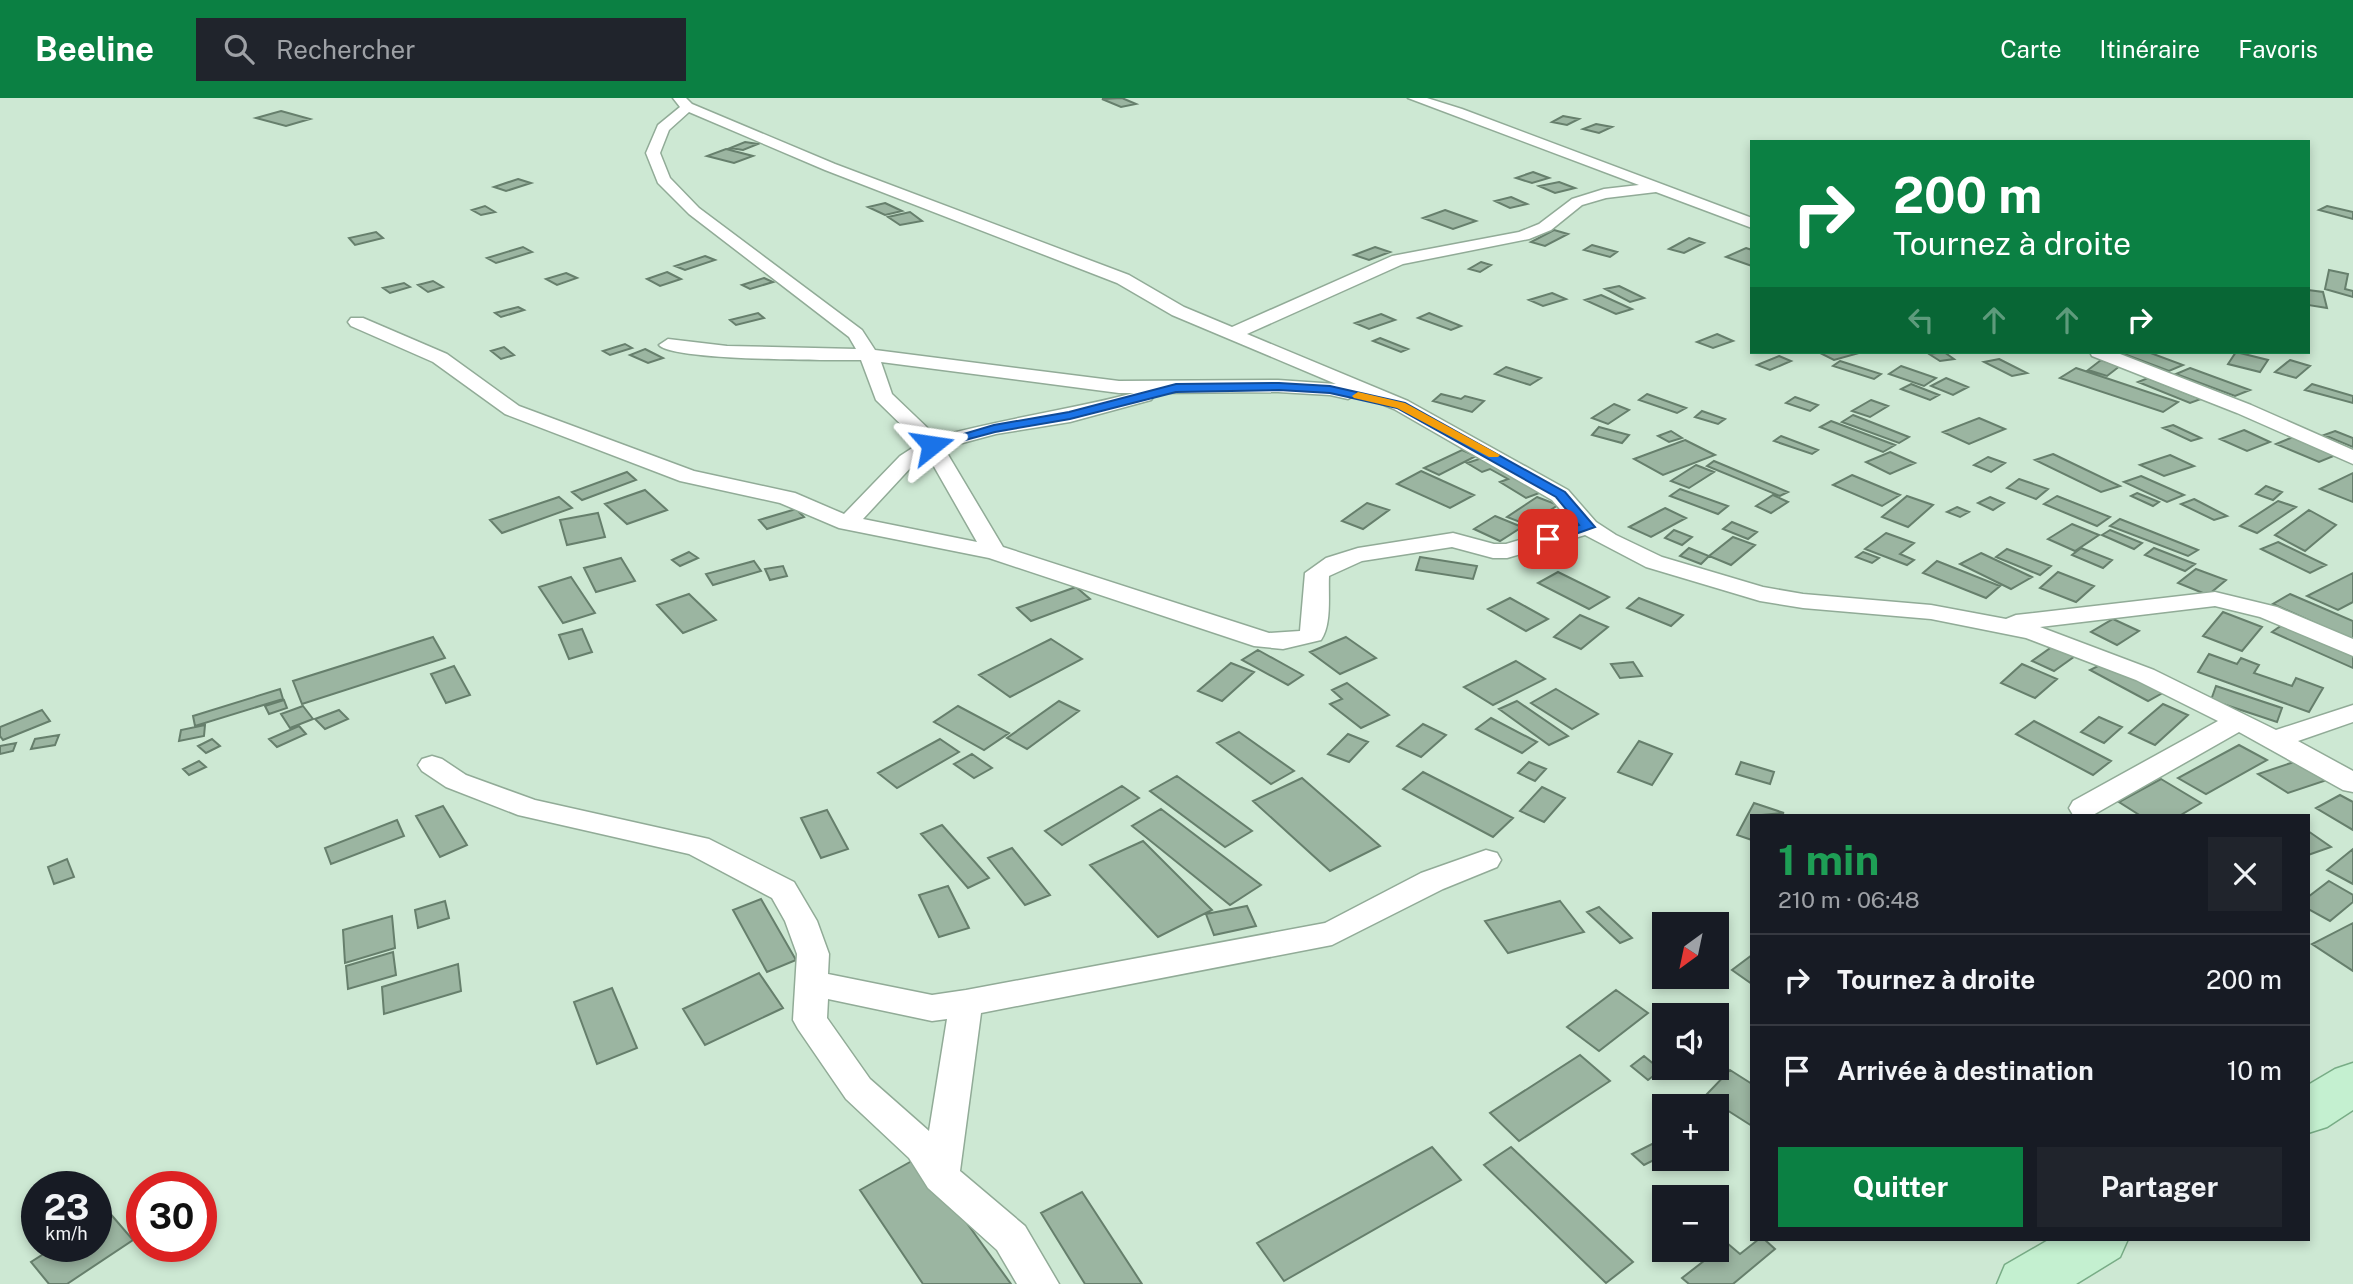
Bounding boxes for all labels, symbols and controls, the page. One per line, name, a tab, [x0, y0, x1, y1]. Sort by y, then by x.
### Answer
search box	[196, 18, 686, 81]
text: Beeline	[35, 30, 154, 68]
icon: search	[220, 30, 258, 68]
text: Rechercher	[276, 34, 415, 65]
text: Carte	[2000, 35, 2062, 63]
text: Itinéraire	[2100, 35, 2200, 63]
text: Favoris	[2238, 35, 2318, 63]
text: 200 m	[1893, 166, 2042, 224]
icon: right	[1778, 168, 1869, 259]
text: Tournez à droite	[1893, 225, 2131, 262]
icon: left	[1902, 301, 1940, 339]
icon: ahead	[1975, 301, 2013, 339]
icon: ahead	[2048, 301, 2086, 339]
icon: right	[2121, 301, 2159, 339]
position arrow	[895, 408, 969, 482]
pin	[1518, 509, 1578, 569]
icon: arrive	[1529, 520, 1567, 558]
text: 1 min	[1778, 835, 1879, 884]
button: close	[2208, 837, 2282, 911]
text: 210 m · 06:48	[1778, 886, 1920, 913]
north arrow	[1652, 912, 1729, 989]
map controls	[1652, 912, 1729, 1262]
icon: right	[1778, 961, 1816, 999]
text: Tournez à droite	[1837, 964, 2035, 995]
text: 200 m	[2206, 964, 2282, 995]
button: sound	[1652, 1003, 1729, 1080]
icon: arrive	[1778, 1052, 1816, 1090]
text: Arrivée à destination	[1837, 1055, 2094, 1086]
text: 10 m	[2227, 1055, 2282, 1086]
button: +	[1652, 1094, 1729, 1171]
button: Quitter	[1778, 1147, 2023, 1227]
button: Partager	[2037, 1147, 2282, 1227]
speed limit sign: 30	[126, 1171, 217, 1262]
button: −	[1652, 1185, 1729, 1262]
text: 23	[44, 1187, 89, 1228]
text: km/h	[45, 1223, 88, 1244]

